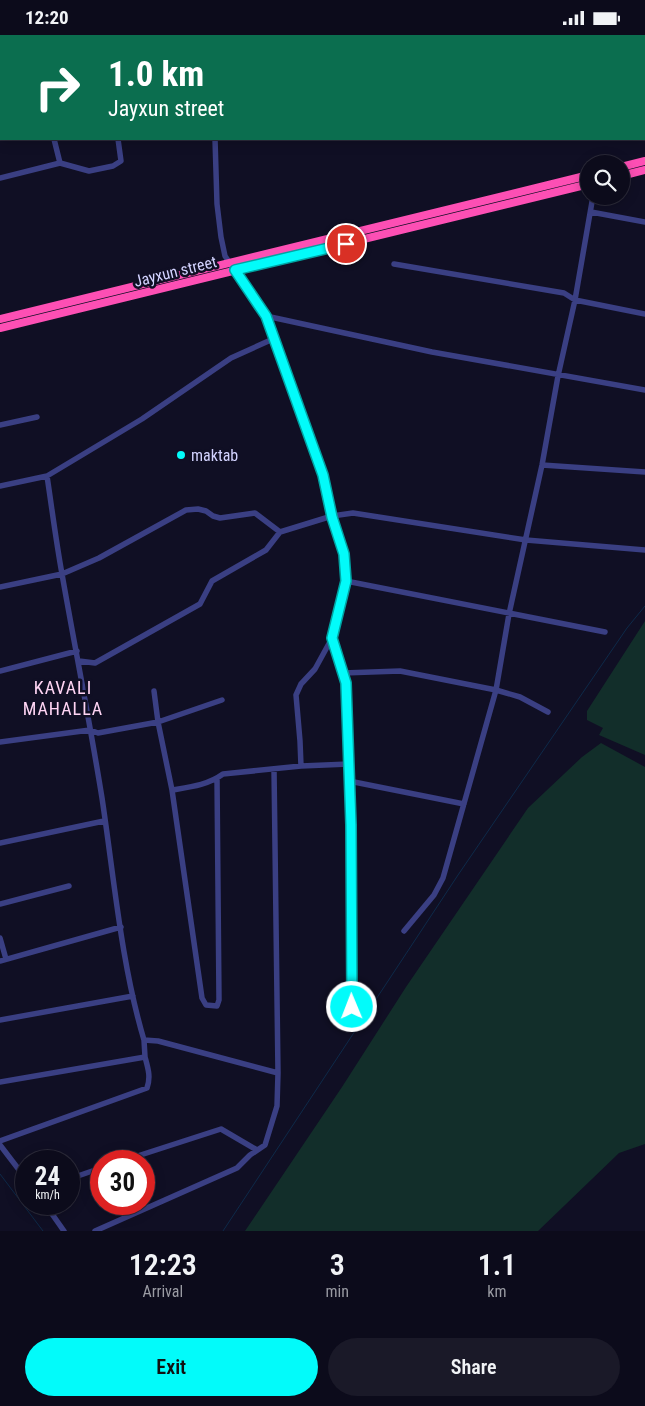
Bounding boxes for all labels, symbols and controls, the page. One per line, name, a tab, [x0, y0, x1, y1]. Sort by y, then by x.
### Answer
text: 12:20	[25, 6, 69, 29]
text: 1.0 km	[108, 54, 204, 95]
icon: right	[25, 55, 90, 120]
text: Jayxun street	[108, 96, 224, 121]
map controls	[580, 155, 630, 205]
button: search	[580, 155, 630, 205]
pin	[325, 223, 367, 265]
icon: arrive	[332, 230, 360, 258]
street label: Jayxun street	[132, 252, 219, 291]
place label: maktab	[191, 446, 238, 465]
marker: maktab	[175, 449, 187, 461]
district label: KAVALI MAHALLA	[23, 677, 103, 719]
position arrow	[325, 980, 377, 1032]
speed limit sign: 30	[90, 1150, 155, 1215]
text: 24	[35, 1162, 60, 1191]
text: km/h	[35, 1188, 60, 1202]
text: 12:23	[129, 1247, 197, 1282]
text: 3	[330, 1247, 345, 1282]
text: 1.1	[478, 1247, 516, 1282]
text: Arrival	[142, 1282, 183, 1301]
text: min	[326, 1282, 349, 1301]
text: km	[487, 1282, 507, 1301]
button: Exit	[25, 1338, 318, 1396]
button: Share	[328, 1338, 620, 1396]

